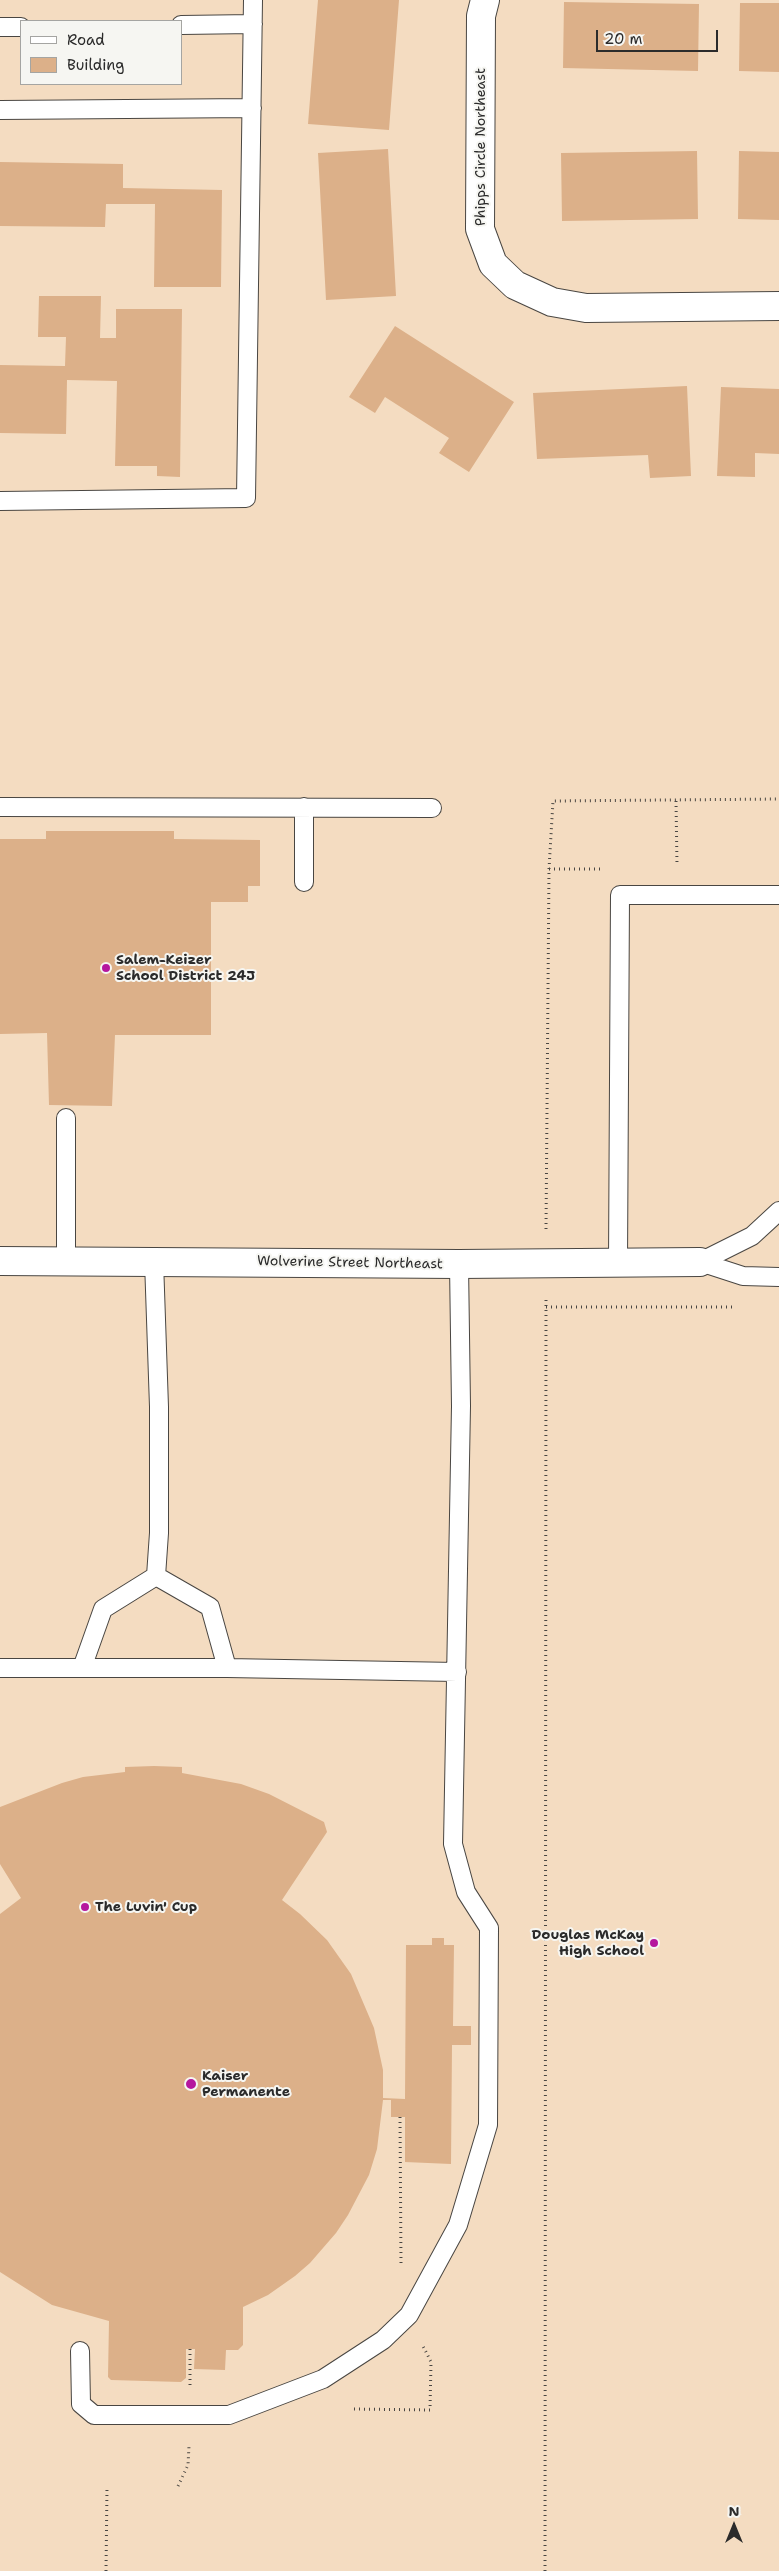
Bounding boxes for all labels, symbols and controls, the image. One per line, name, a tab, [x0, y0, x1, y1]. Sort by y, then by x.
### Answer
legend	[20, 20, 182, 85]
scale bar	[599, 20, 722, 52]
text: 20 m	[604, 29, 643, 49]
text: Road	[67, 30, 105, 50]
text: Building	[67, 55, 124, 75]
street label: Phipps Circle Northeast	[473, 68, 489, 226]
place label: Salem-Keizer School District 24J	[116, 952, 255, 984]
marker: Salem-Keizer School District 24J	[100, 962, 112, 974]
street label: Wolverine Street Northeast	[257, 1253, 443, 1273]
place label: The Luvin' Cup	[95, 1899, 197, 1915]
marker: The Luvin' Cup	[79, 1901, 91, 1913]
place label: Douglas McKay High School	[532, 1927, 644, 1960]
marker: Douglas McKay High School	[648, 1937, 660, 1949]
place label: Kaiser Permanente	[202, 2068, 290, 2100]
marker: Kaiser Permanente	[184, 2077, 198, 2091]
north arrow	[709, 2501, 759, 2551]
text: N	[728, 2502, 740, 2520]

